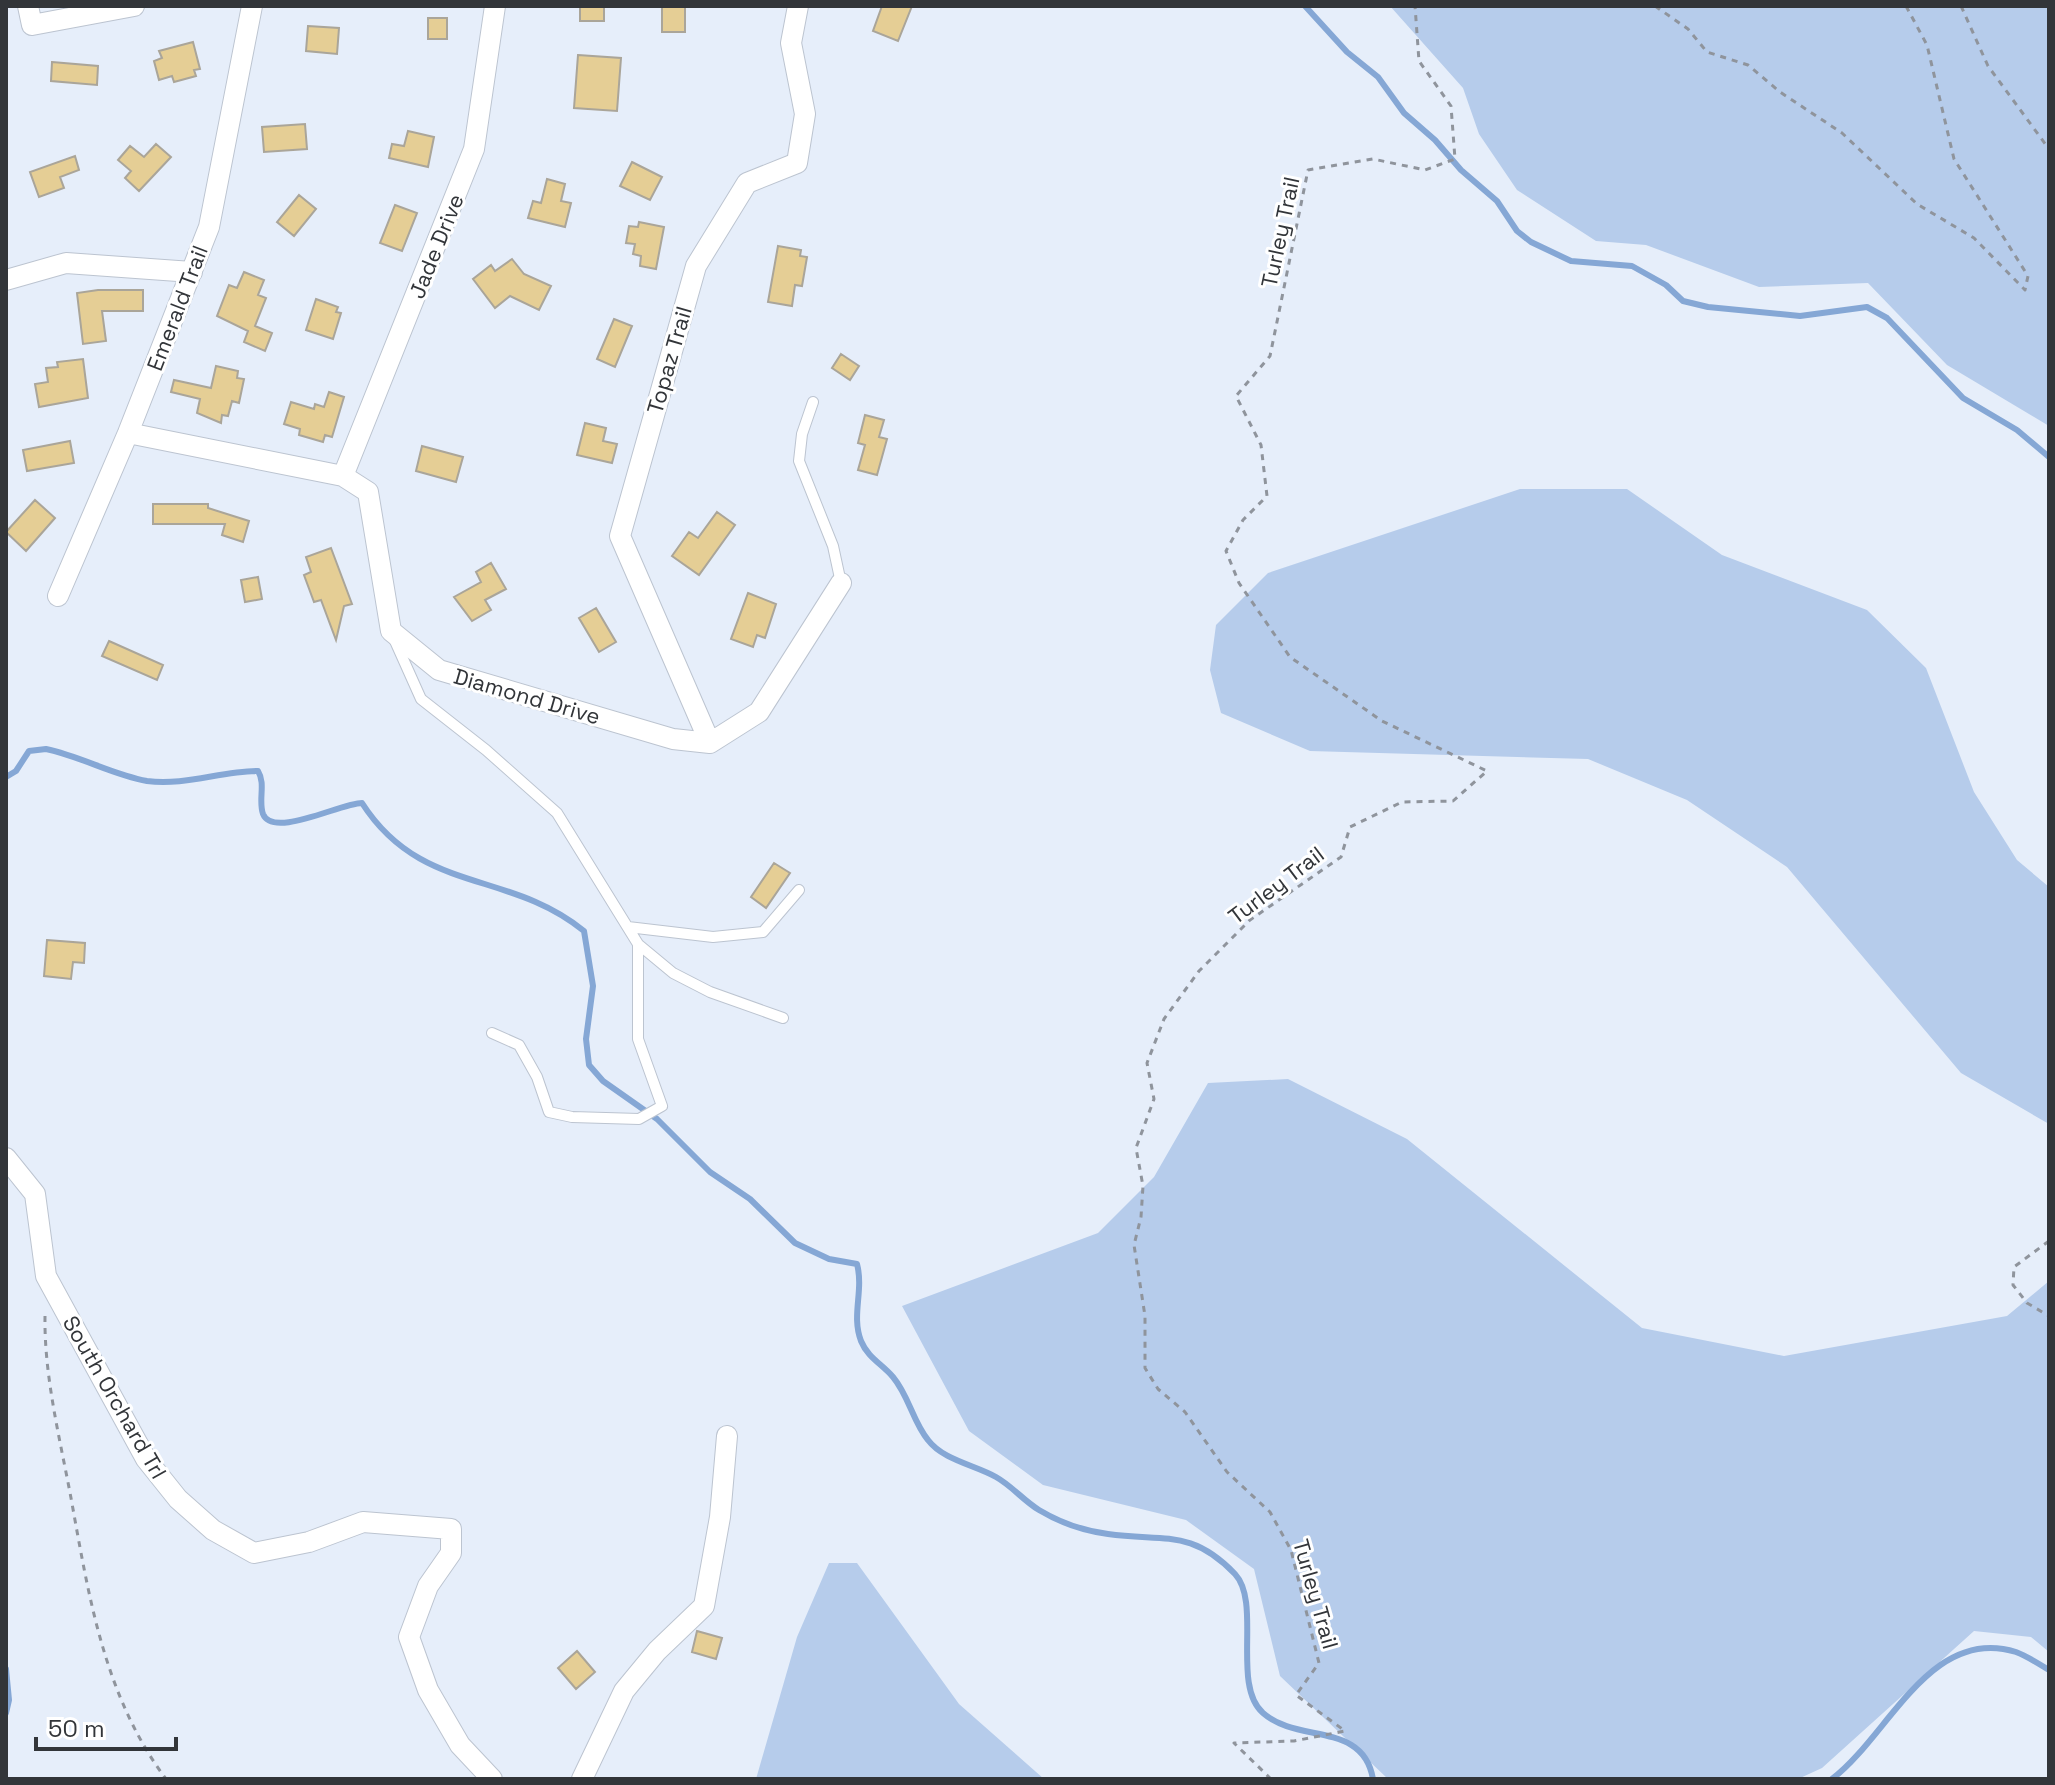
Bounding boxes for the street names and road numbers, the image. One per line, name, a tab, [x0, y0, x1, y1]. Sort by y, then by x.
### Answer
street label: Turley Trail	[1255, 174, 1305, 290]
street label: Jade Drive	[402, 190, 470, 302]
street label: Emerald Trail	[140, 241, 214, 375]
street label: Topaz Trail	[640, 303, 698, 417]
street label: Diamond Drive	[450, 662, 604, 730]
street label: Turley Trail	[1223, 840, 1329, 930]
street label: South Orchard Trl	[57, 1310, 173, 1484]
street label: Turley Trail	[1287, 1536, 1345, 1652]

